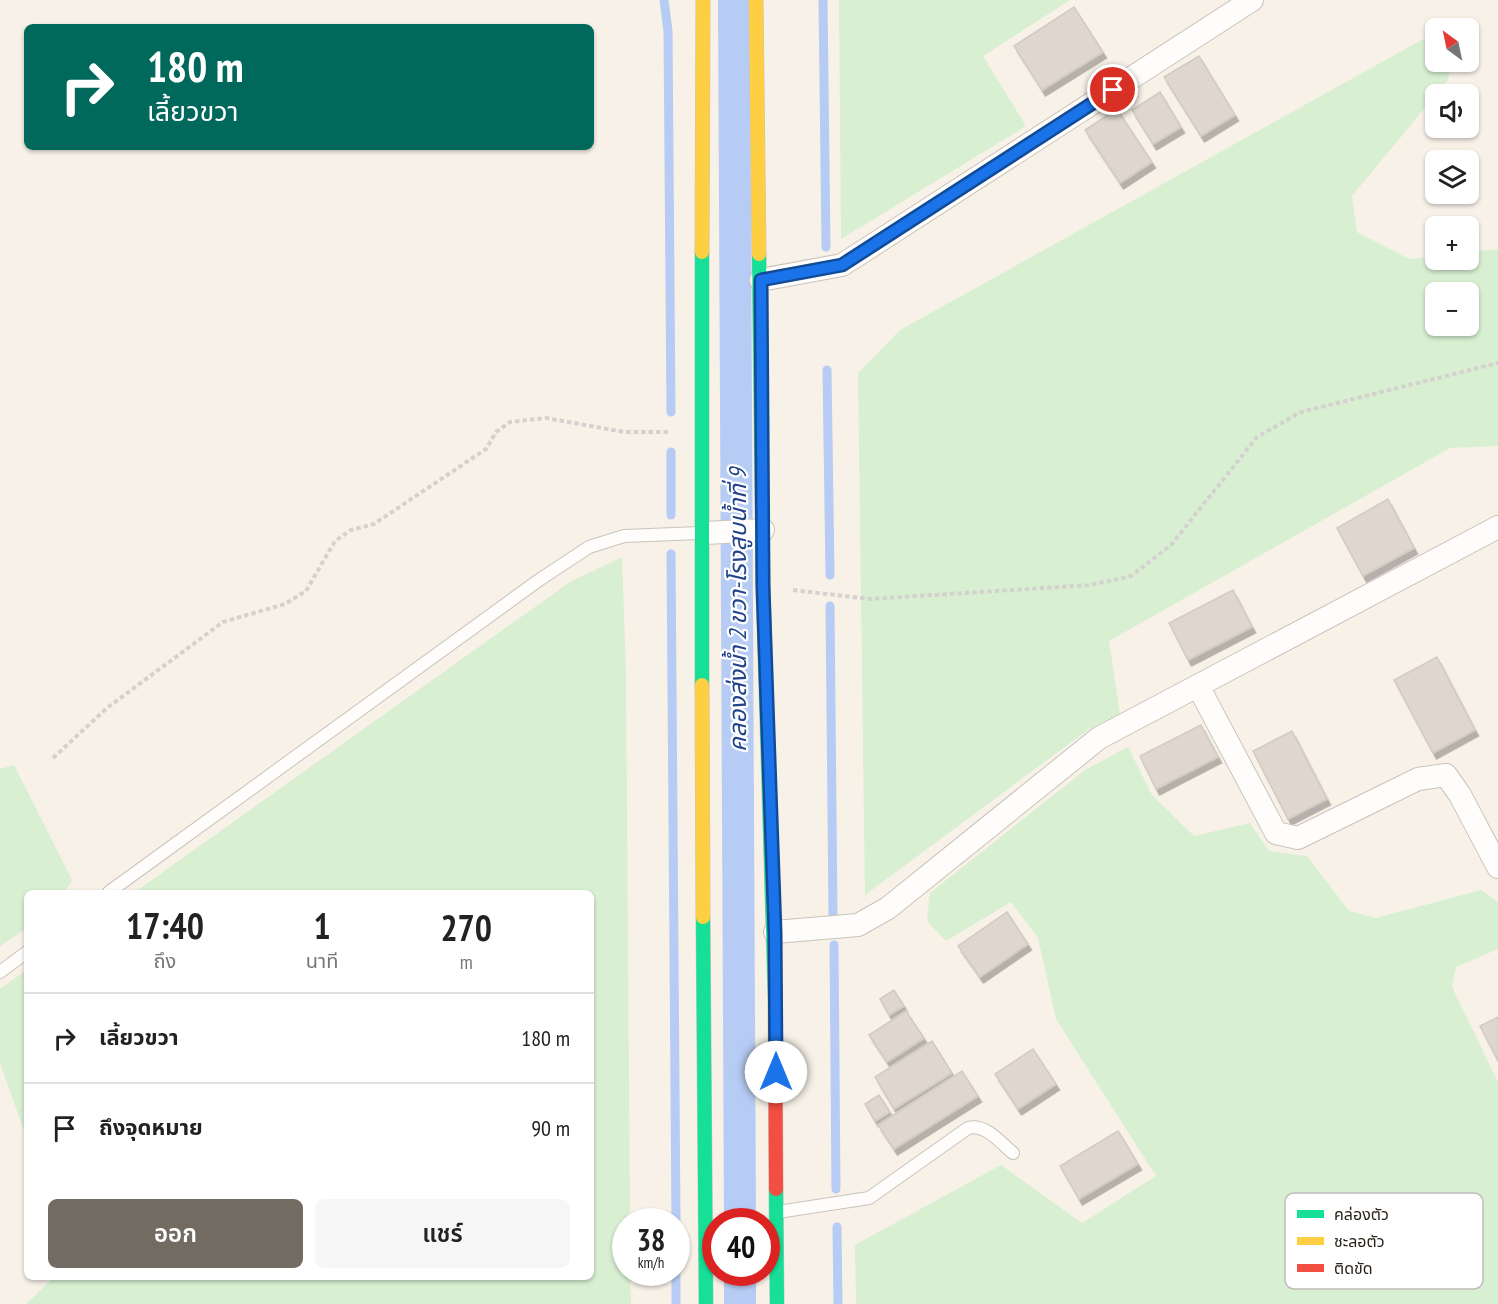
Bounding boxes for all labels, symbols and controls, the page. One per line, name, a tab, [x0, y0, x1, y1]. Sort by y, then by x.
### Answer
north arrow	[1425, 18, 1479, 72]
map controls	[1425, 18, 1479, 336]
text: 180 m	[147, 39, 244, 94]
icon: right	[48, 48, 126, 126]
pin	[1087, 64, 1138, 115]
icon: arrive	[1096, 73, 1129, 106]
button: sound	[1425, 84, 1479, 138]
text: เลี้ยวขวา	[147, 94, 238, 128]
button: layers	[1425, 150, 1479, 204]
button: +	[1425, 216, 1479, 270]
button: −	[1425, 282, 1479, 336]
water label: คลองส่งน้ำ 2 ขวา-โรงสูบน้ำที่ 9	[721, 465, 753, 752]
text: 17:40	[126, 902, 204, 949]
text: 1	[314, 902, 331, 949]
text: 270	[440, 904, 492, 951]
text: ถึง	[154, 948, 176, 974]
text: นาที	[306, 948, 338, 974]
text: m	[460, 949, 473, 975]
icon: right	[48, 1022, 81, 1055]
text: เลี้ยวขวา	[99, 1023, 179, 1051]
text: 180 m	[521, 1024, 570, 1052]
position arrow	[744, 1040, 808, 1104]
icon: arrive	[48, 1112, 81, 1145]
text: ถึงจุดหมาย	[99, 1113, 203, 1141]
text: 90 m	[531, 1114, 570, 1142]
legend	[1285, 1193, 1483, 1289]
button: ออก	[48, 1199, 303, 1268]
button: แชร์	[315, 1199, 570, 1268]
text: คล่องตัว	[1334, 1204, 1389, 1224]
speed limit sign: 40	[702, 1208, 780, 1286]
text: 38	[637, 1220, 665, 1259]
text: ชะลอตัว	[1334, 1231, 1385, 1251]
text: km/h	[638, 1253, 664, 1272]
text: ติดขัด	[1334, 1258, 1373, 1278]

